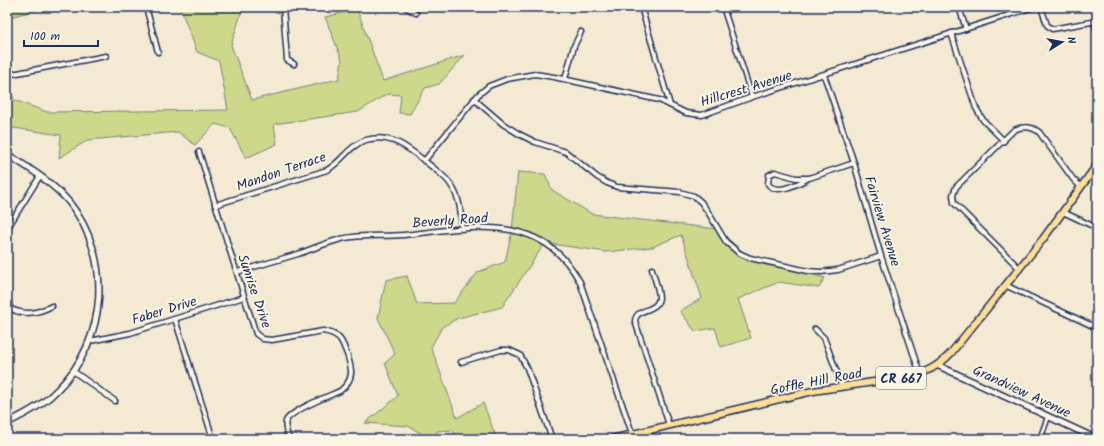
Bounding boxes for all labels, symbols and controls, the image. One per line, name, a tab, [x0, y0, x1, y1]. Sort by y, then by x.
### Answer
scale bar	[24, 22, 98, 48]
north arrow	[1042, 22, 1082, 62]
text: 100 m	[30, 27, 61, 46]
text: N	[1061, 35, 1080, 45]
street label: Hillcrest Avenue	[698, 64, 796, 113]
street label: Mandon Terrace	[233, 146, 330, 198]
street label: Fairview Avenue	[858, 173, 906, 270]
street label: Beverly Road	[412, 207, 490, 235]
street label: Sunrise Drive	[231, 251, 277, 332]
street label: Faber Drive	[129, 290, 200, 331]
street label: Grandview Avenue	[969, 360, 1075, 425]
street label: Goffle Hill Road	[768, 362, 865, 402]
road number: CR 667	[876, 367, 926, 389]

